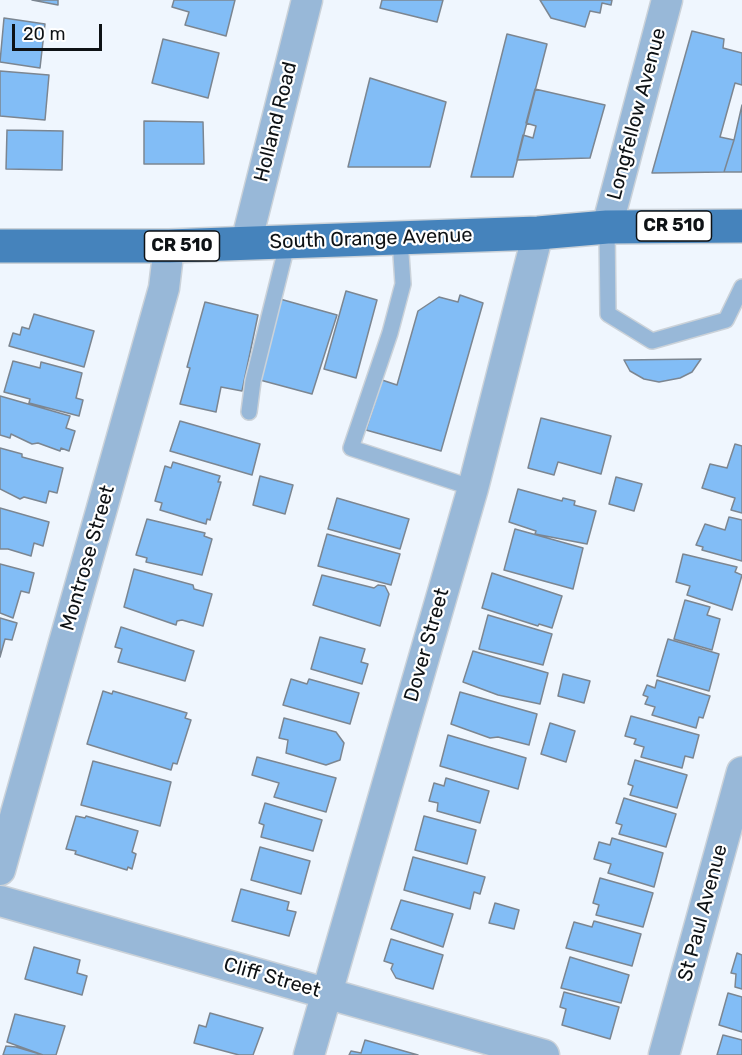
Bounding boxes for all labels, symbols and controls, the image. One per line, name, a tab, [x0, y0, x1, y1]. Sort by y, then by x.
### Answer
scale bar	[15, 12, 105, 50]
text: 20 m	[23, 23, 65, 45]
street label: Longfellow Avenue	[602, 25, 672, 203]
street label: Holland Road	[249, 60, 303, 184]
road number: CR 510	[636, 211, 712, 241]
street label: South Orange Avenue	[269, 223, 473, 255]
road number: CR 510	[144, 231, 219, 261]
street label: Montrose Street	[56, 483, 120, 633]
street label: Dover Street	[399, 585, 455, 705]
street label: St Paul Avenue	[673, 842, 733, 984]
street label: Cliff Street	[221, 953, 323, 1003]

